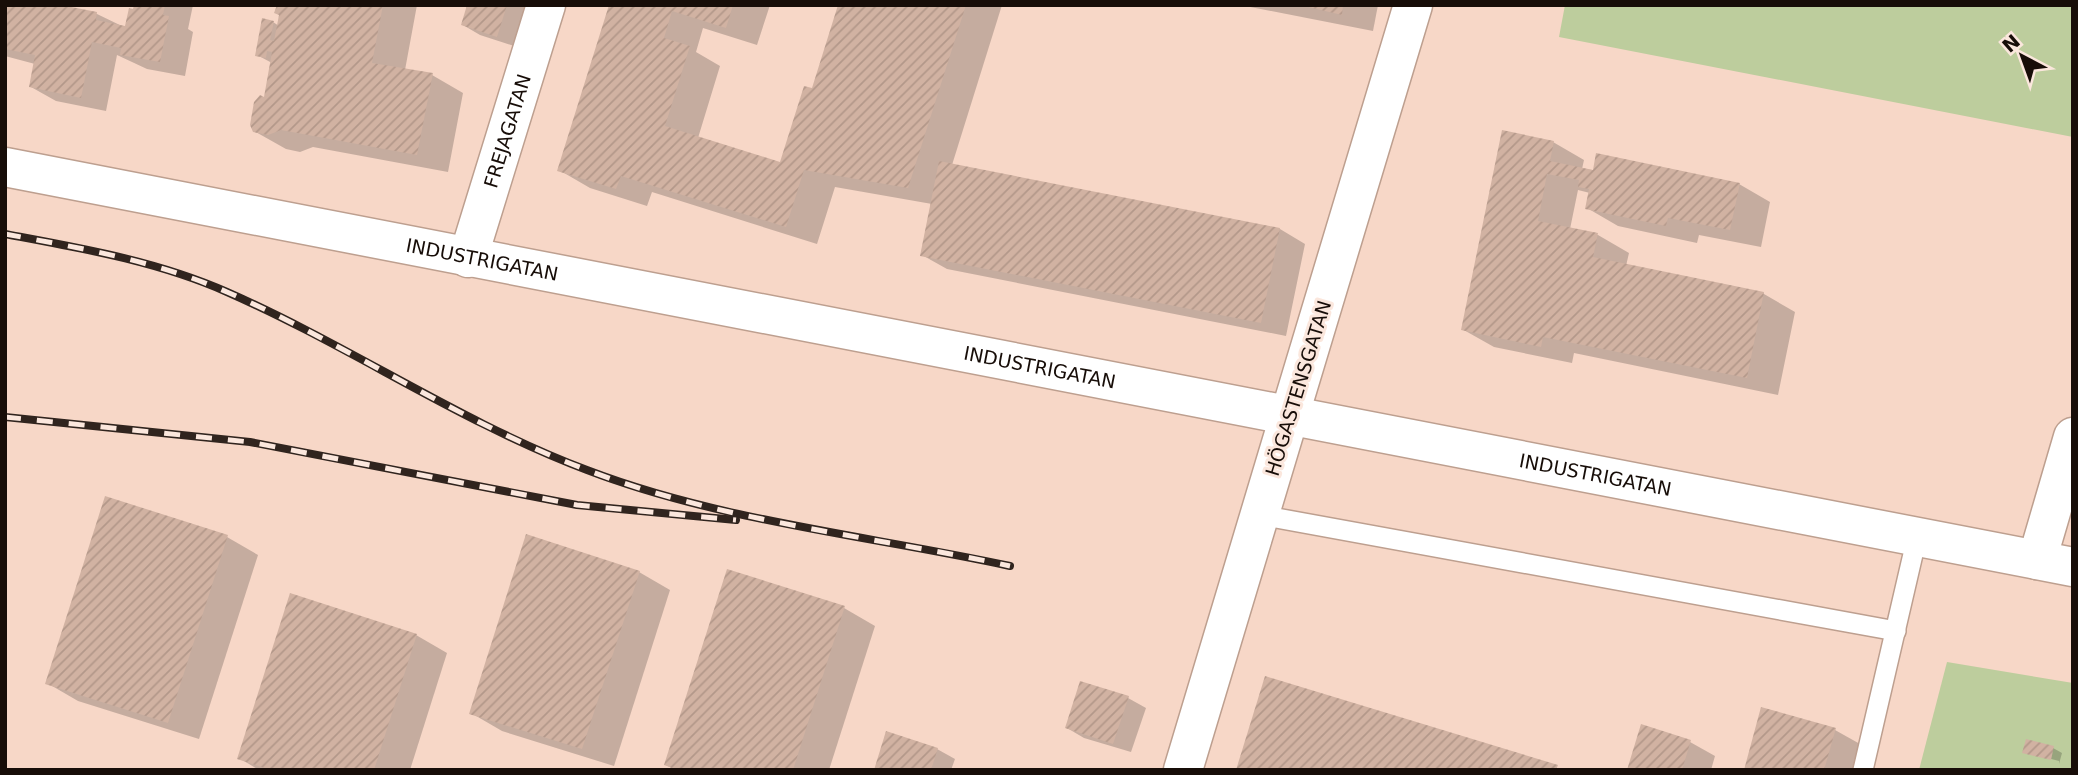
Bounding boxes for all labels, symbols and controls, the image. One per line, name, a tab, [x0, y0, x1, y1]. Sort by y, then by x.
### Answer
north arrow	[1987, 21, 2057, 91]
text: N	[1998, 30, 2024, 57]
street label: FREJAGATAN	[479, 71, 535, 190]
street label: INDUSTRIGATAN	[404, 234, 560, 285]
street label: HÖGASTENSGATAN	[1261, 298, 1335, 478]
street label: INDUSTRIGATAN	[962, 342, 1118, 393]
street label: INDUSTRIGATAN	[1518, 449, 1673, 500]

